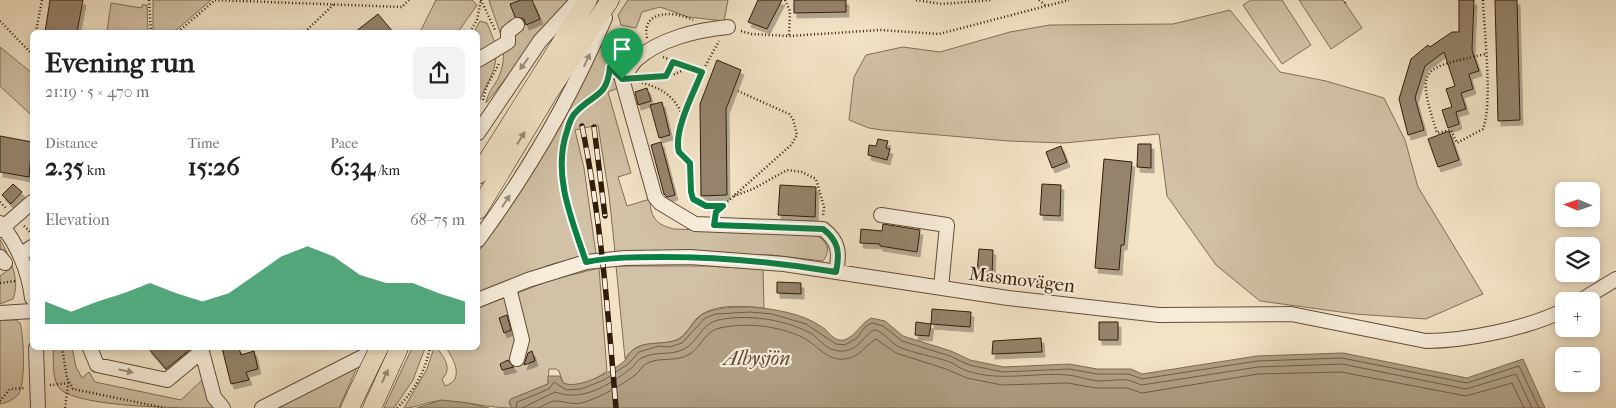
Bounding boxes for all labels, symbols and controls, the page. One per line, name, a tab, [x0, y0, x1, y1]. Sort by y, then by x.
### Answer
pin	[601, 28, 643, 79]
icon: arrive	[608, 35, 636, 63]
text: Evening run	[45, 46, 195, 79]
button: share	[413, 47, 465, 99]
one-way arrow	[583, 53, 591, 67]
one-way arrow	[518, 57, 529, 70]
text: 21:19 · 5 × 470 m	[45, 82, 149, 101]
one-way arrow	[516, 131, 525, 144]
text: Distance	[45, 135, 98, 152]
text: Time	[188, 135, 219, 152]
text: Pace	[330, 135, 358, 152]
text: 2.35	[45, 152, 84, 181]
text: 15:26	[188, 152, 240, 181]
text: 6:34	[330, 152, 375, 181]
text: km	[84, 162, 106, 179]
text: /km	[375, 162, 400, 179]
north arrow	[1555, 182, 1600, 228]
map controls	[1555, 182, 1600, 392]
one-way arrow	[501, 194, 511, 208]
text: Elevation	[45, 210, 110, 229]
text: 68–75 m	[410, 210, 465, 229]
button: layers	[1555, 237, 1600, 282]
street label: Masmovägen	[968, 263, 1076, 297]
button: +	[1555, 292, 1600, 337]
water label: Albysjön	[721, 347, 790, 370]
button: −	[1555, 347, 1600, 392]
one-way arrow	[118, 367, 134, 375]
one-way arrow	[382, 369, 390, 383]

